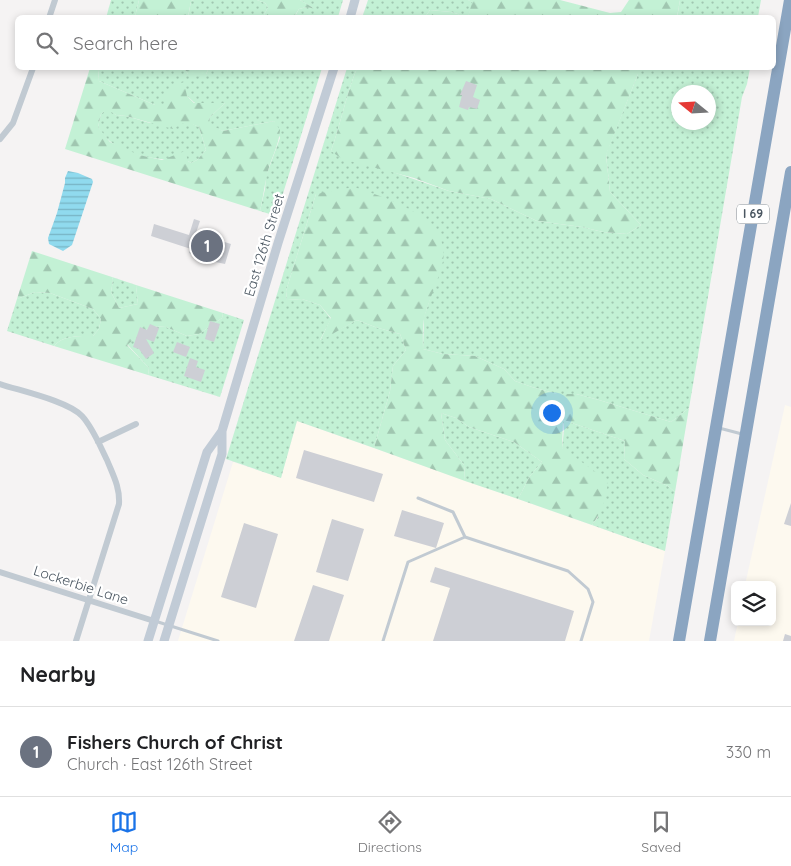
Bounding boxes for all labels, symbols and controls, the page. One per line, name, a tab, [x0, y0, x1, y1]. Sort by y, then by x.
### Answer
search box	[15, 15, 776, 70]
icon: search	[33, 29, 61, 57]
text: Search here	[73, 31, 178, 55]
north arrow	[671, 85, 716, 130]
street label: East 126th Street	[240, 191, 288, 299]
road number: I 69	[737, 204, 769, 223]
pin: 1	[191, 227, 223, 265]
your location	[539, 400, 565, 426]
street label: Lockerbie Lane	[31, 561, 131, 609]
map controls	[731, 581, 776, 626]
button: layers	[731, 581, 776, 626]
text: Nearby	[20, 661, 96, 687]
text: Fishers Church of Christ	[67, 730, 283, 754]
text: 1	[33, 742, 39, 762]
text: 330 m	[726, 742, 771, 762]
text: Church · East 126th Street	[67, 754, 253, 774]
tab: Map	[110, 808, 138, 856]
tab: Directions	[358, 808, 422, 856]
tab: Saved	[641, 808, 681, 856]

